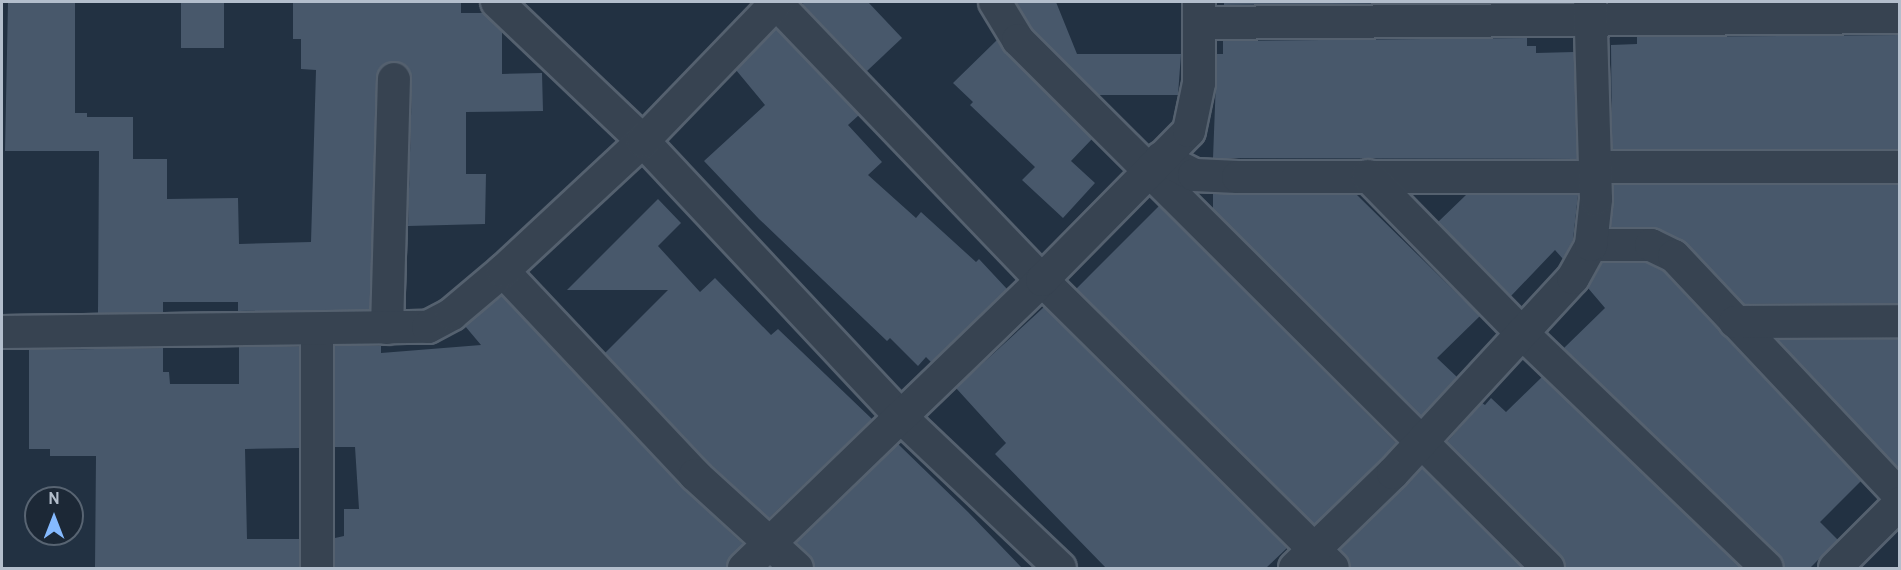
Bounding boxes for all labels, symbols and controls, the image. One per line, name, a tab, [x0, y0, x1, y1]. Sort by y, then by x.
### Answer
north arrow	[24, 486, 84, 546]
text: N	[48, 490, 60, 510]

